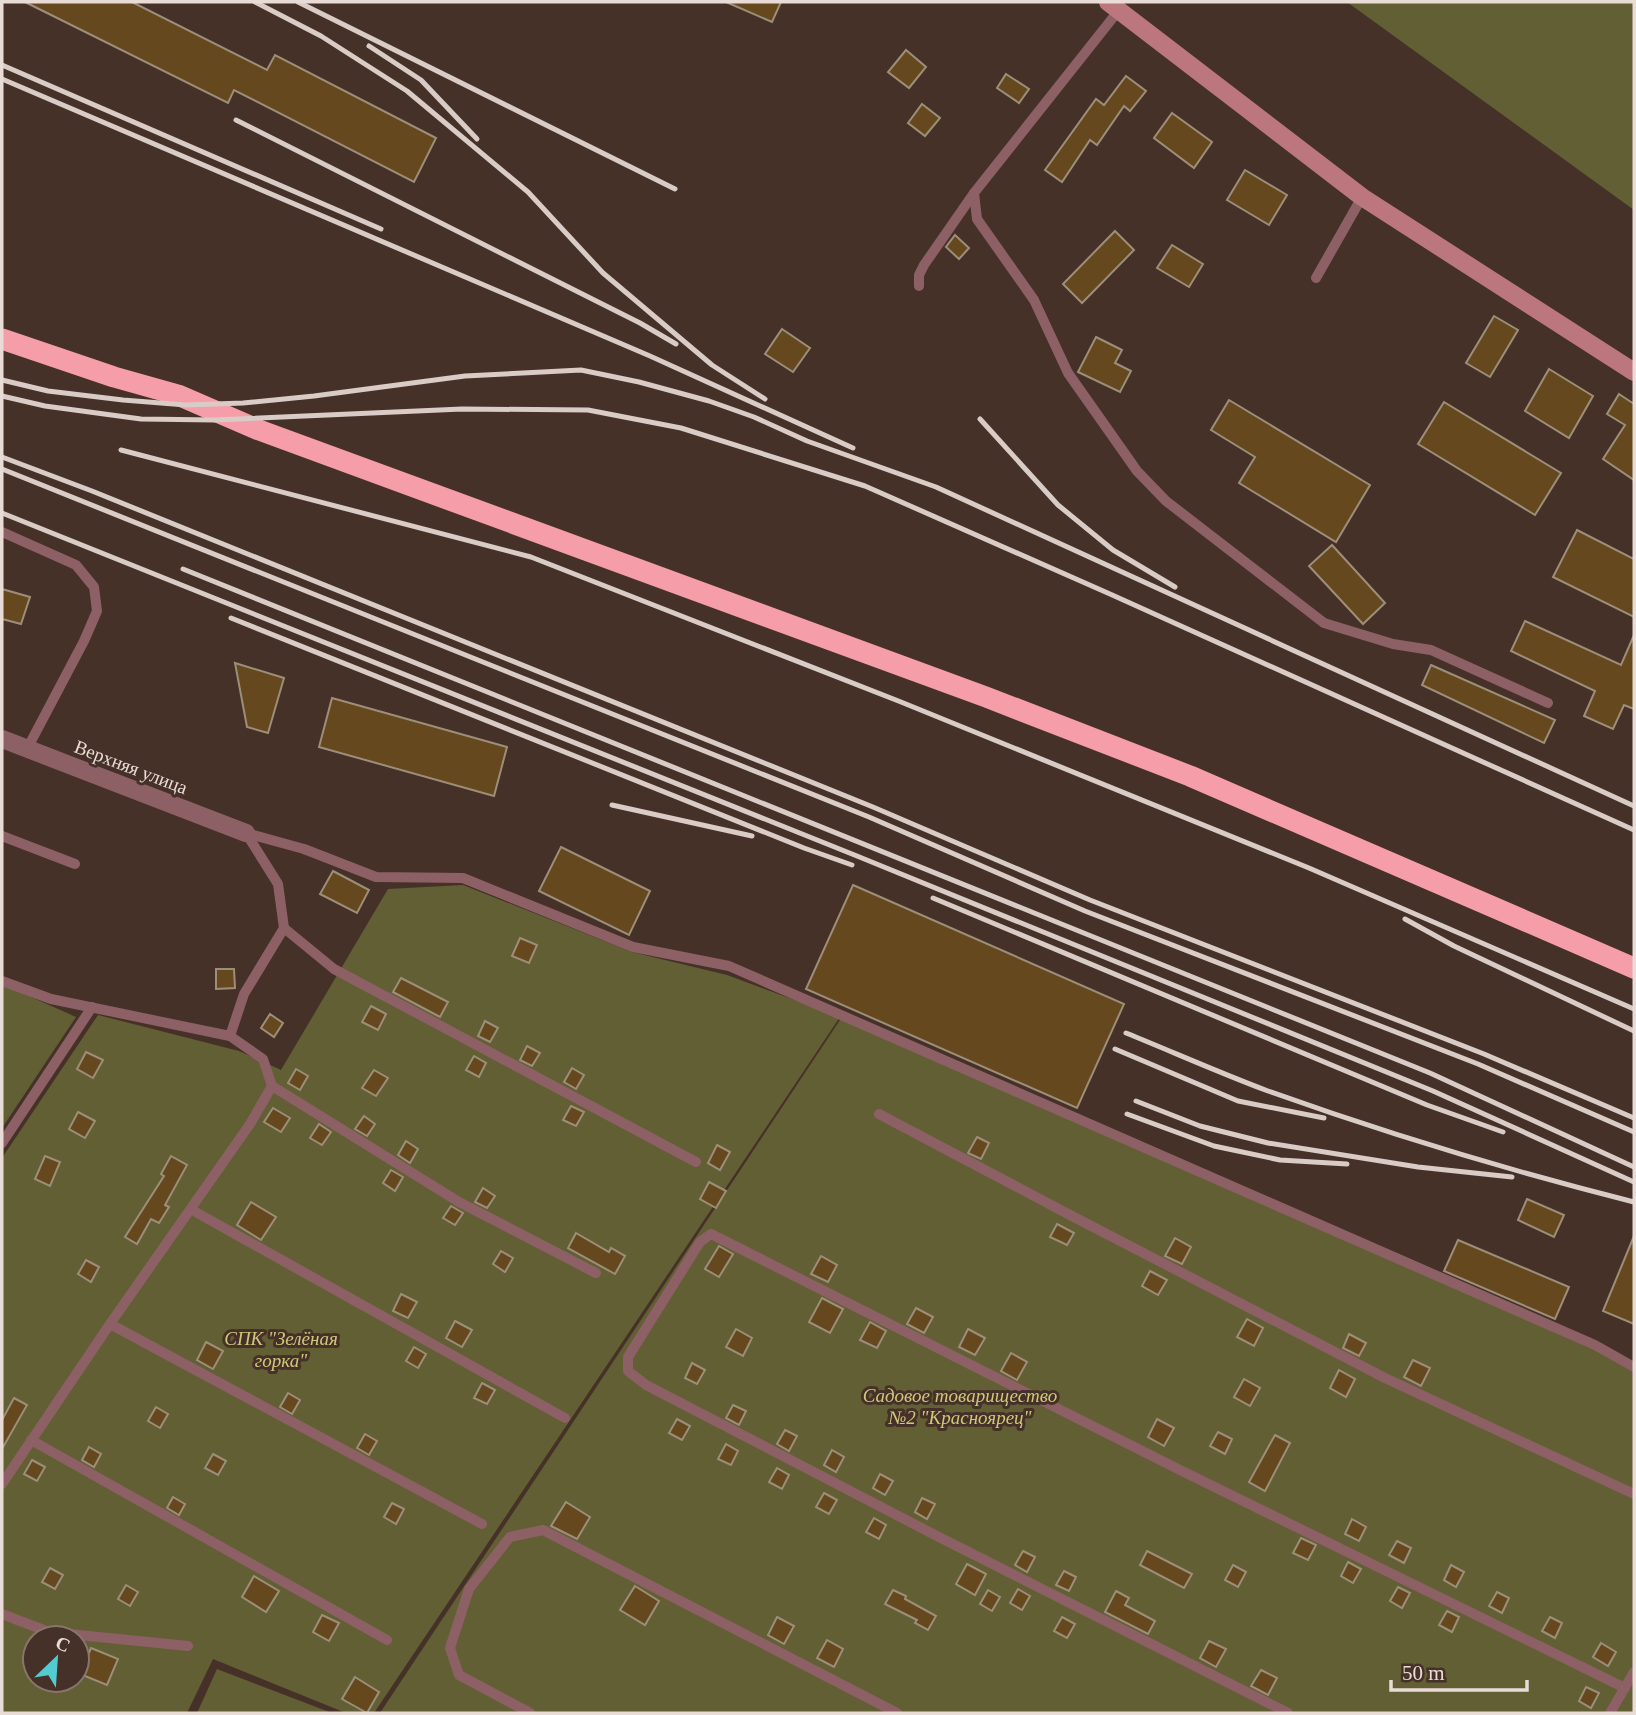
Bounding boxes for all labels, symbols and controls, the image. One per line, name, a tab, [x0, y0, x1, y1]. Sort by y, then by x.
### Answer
street label: Верхняя улица	[71, 736, 191, 798]
park label: СПК "Зелёная горка"	[224, 1328, 338, 1371]
park label: Садовое товарищество №2 "Красноярец"	[863, 1385, 1057, 1428]
north arrow	[21, 1624, 91, 1694]
text: С	[52, 1632, 74, 1656]
scale bar	[1391, 1648, 1528, 1692]
text: 50 m	[1402, 1661, 1445, 1685]

